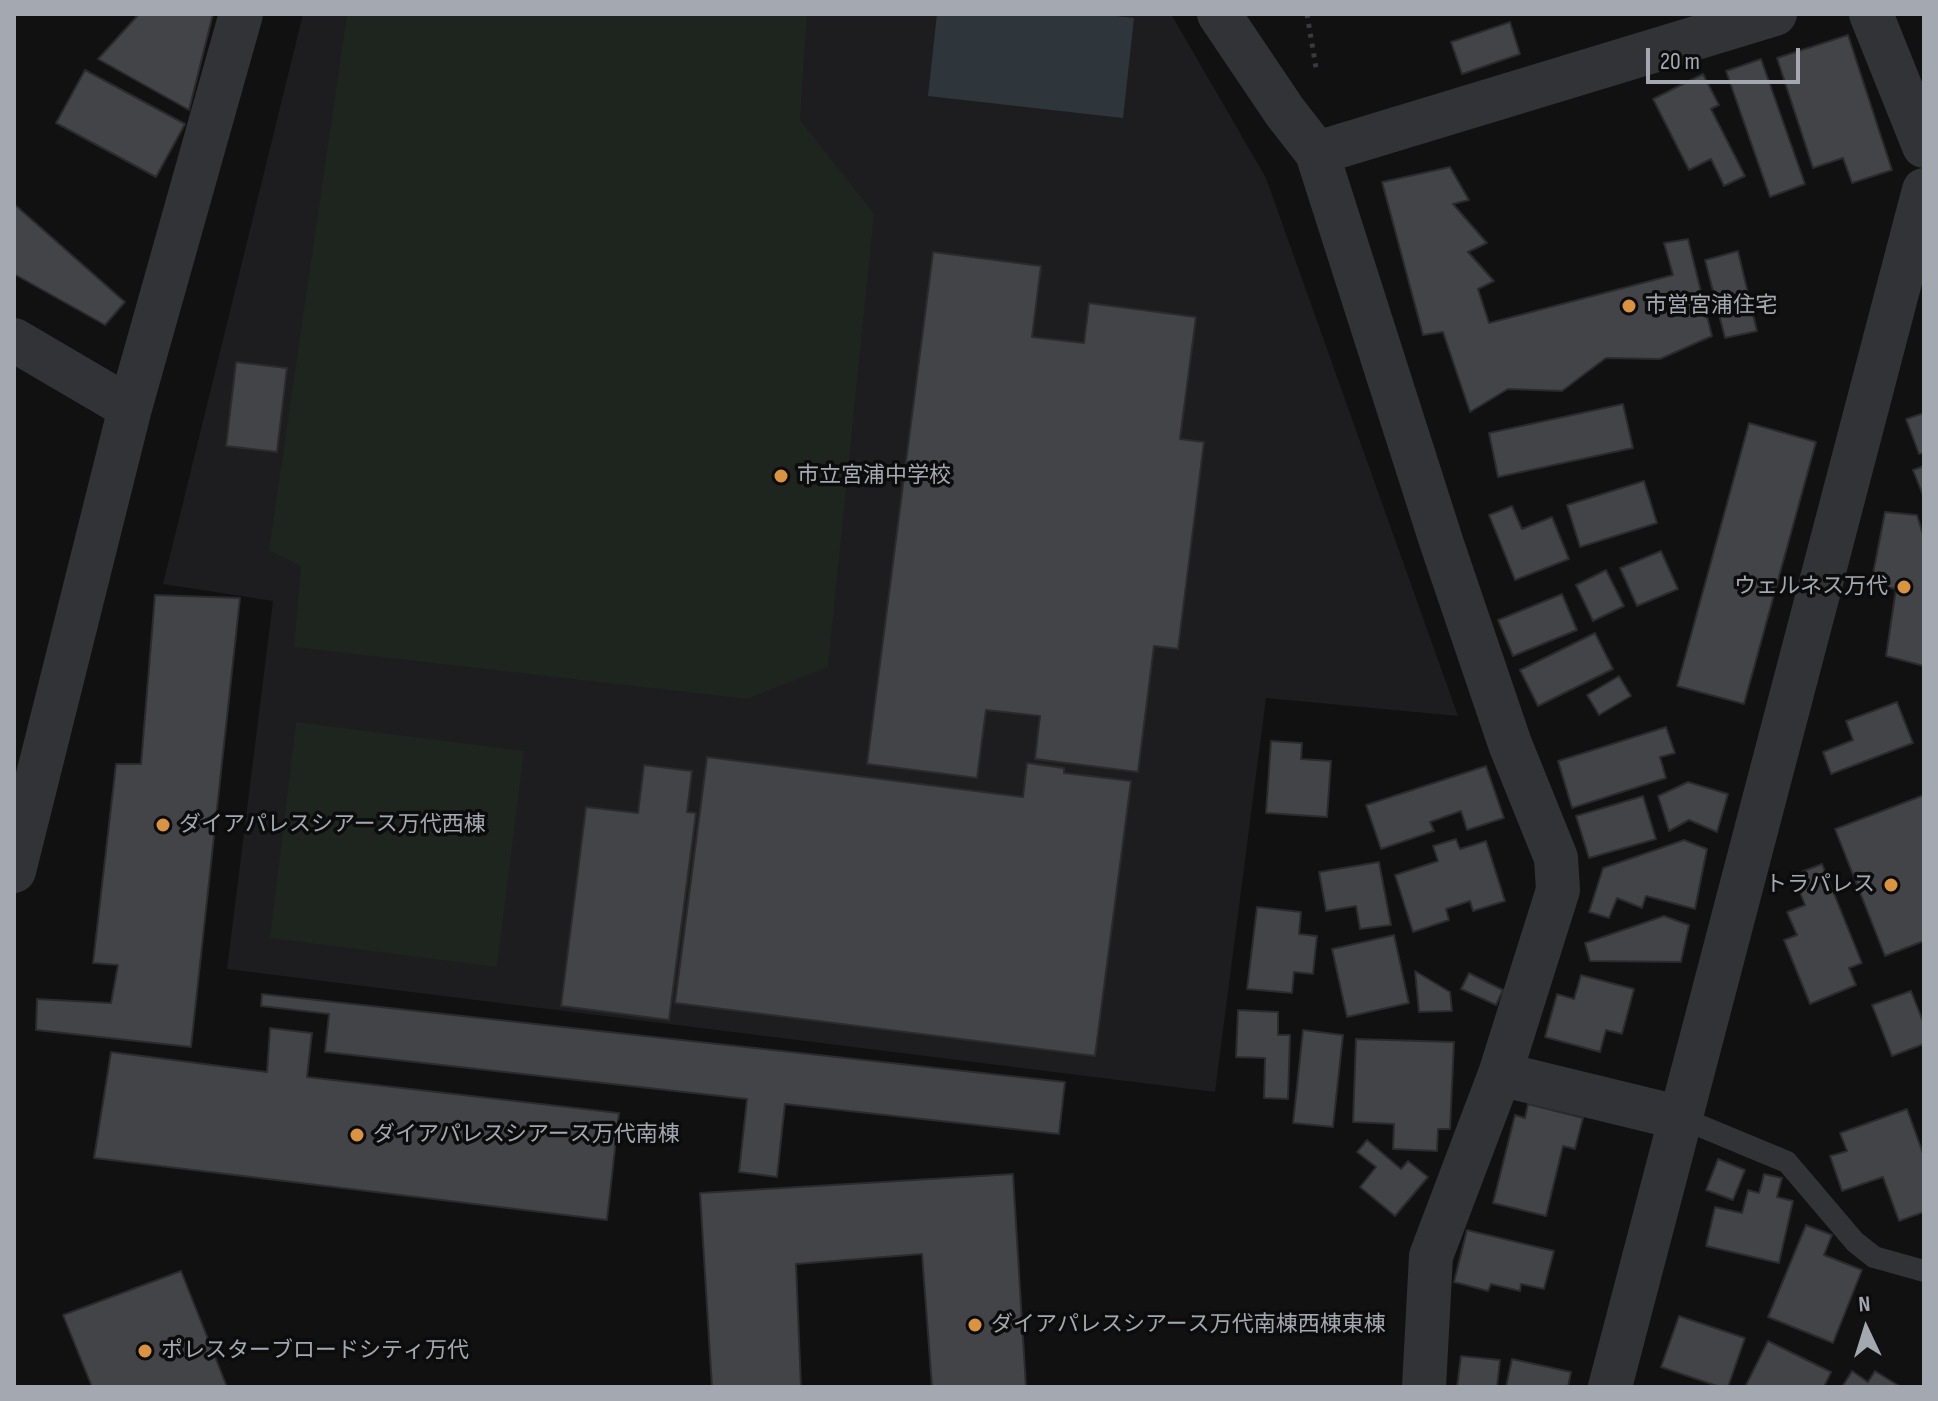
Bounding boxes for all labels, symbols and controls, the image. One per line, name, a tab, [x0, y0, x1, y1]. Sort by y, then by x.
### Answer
scale bar	[1650, 32, 1804, 82]
text: 20 m	[1660, 47, 1700, 76]
place label: 市営宮浦住宅	[1645, 293, 1777, 319]
marker: 市営宮浦住宅	[1620, 297, 1638, 315]
place label: 市立宮浦中学校	[797, 463, 951, 489]
marker: 市立宮浦中学校	[772, 467, 790, 485]
place label: ウェルネス万代	[1734, 574, 1888, 600]
marker: ウェルネス万代	[1895, 578, 1913, 596]
place label: ダイアパレスシアース万代西棟	[179, 812, 486, 838]
marker: ダイアパレスシアース万代西棟	[154, 816, 172, 834]
place label: トラパレス	[1765, 872, 1875, 898]
marker: トラパレス	[1882, 876, 1900, 894]
place label: ダイアパレスシアース万代南棟	[373, 1122, 680, 1148]
marker: ダイアパレスシアース万代南棟	[348, 1126, 366, 1144]
north arrow	[1826, 1289, 1906, 1369]
text: N	[1857, 1291, 1871, 1318]
place label: ダイアパレスシアース万代南棟西棟東棟	[991, 1312, 1386, 1338]
marker: ダイアパレスシアース万代南棟西棟東棟	[966, 1316, 984, 1334]
place label: ポレスターブロードシティ万代	[161, 1338, 469, 1364]
marker: ポレスターブロードシティ万代	[136, 1342, 154, 1360]

